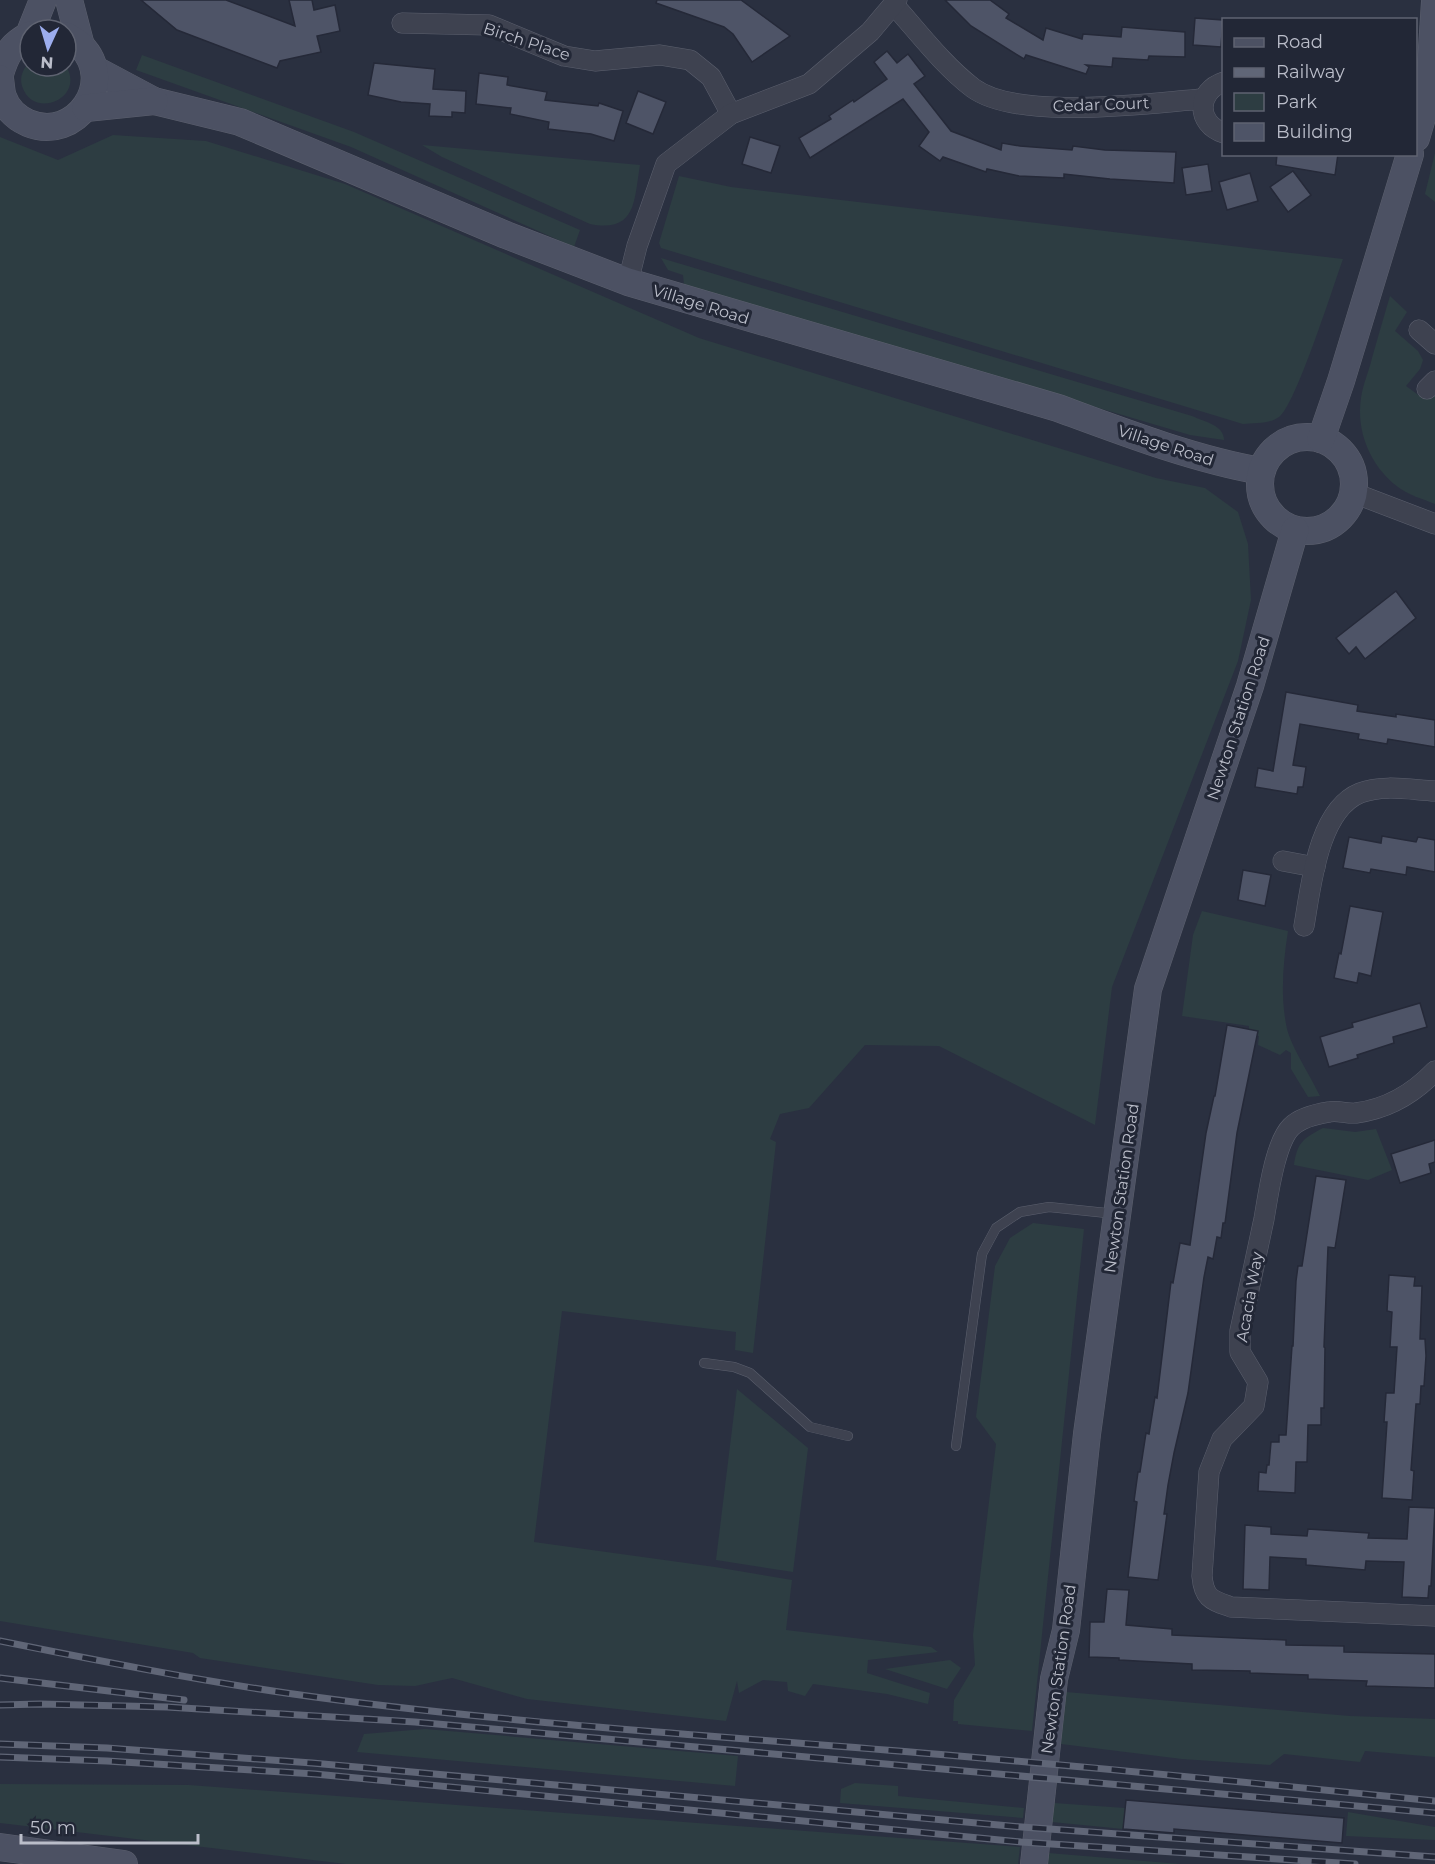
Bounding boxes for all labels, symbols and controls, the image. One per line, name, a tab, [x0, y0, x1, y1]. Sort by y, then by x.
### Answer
north arrow	[18, 18, 78, 78]
street label: Birch Place	[481, 18, 573, 64]
legend	[1222, 18, 1417, 156]
text: Road	[1276, 31, 1323, 53]
text: N	[40, 53, 54, 72]
text: Railway	[1276, 61, 1345, 83]
text: Park	[1276, 91, 1317, 113]
street label: Cedar Court	[1052, 93, 1150, 116]
text: Building	[1276, 121, 1353, 143]
street label: Village Road	[650, 281, 751, 328]
street label: Village Road	[1115, 421, 1216, 470]
street label: Newton Station Road	[1203, 634, 1274, 802]
street label: Newton Station Road	[1100, 1102, 1143, 1274]
street label: Acacia Way	[1232, 1250, 1267, 1344]
street label: Newton Station Road	[1037, 1583, 1080, 1755]
scale bar	[21, 1807, 198, 1845]
text: 50 m	[30, 1817, 76, 1839]

